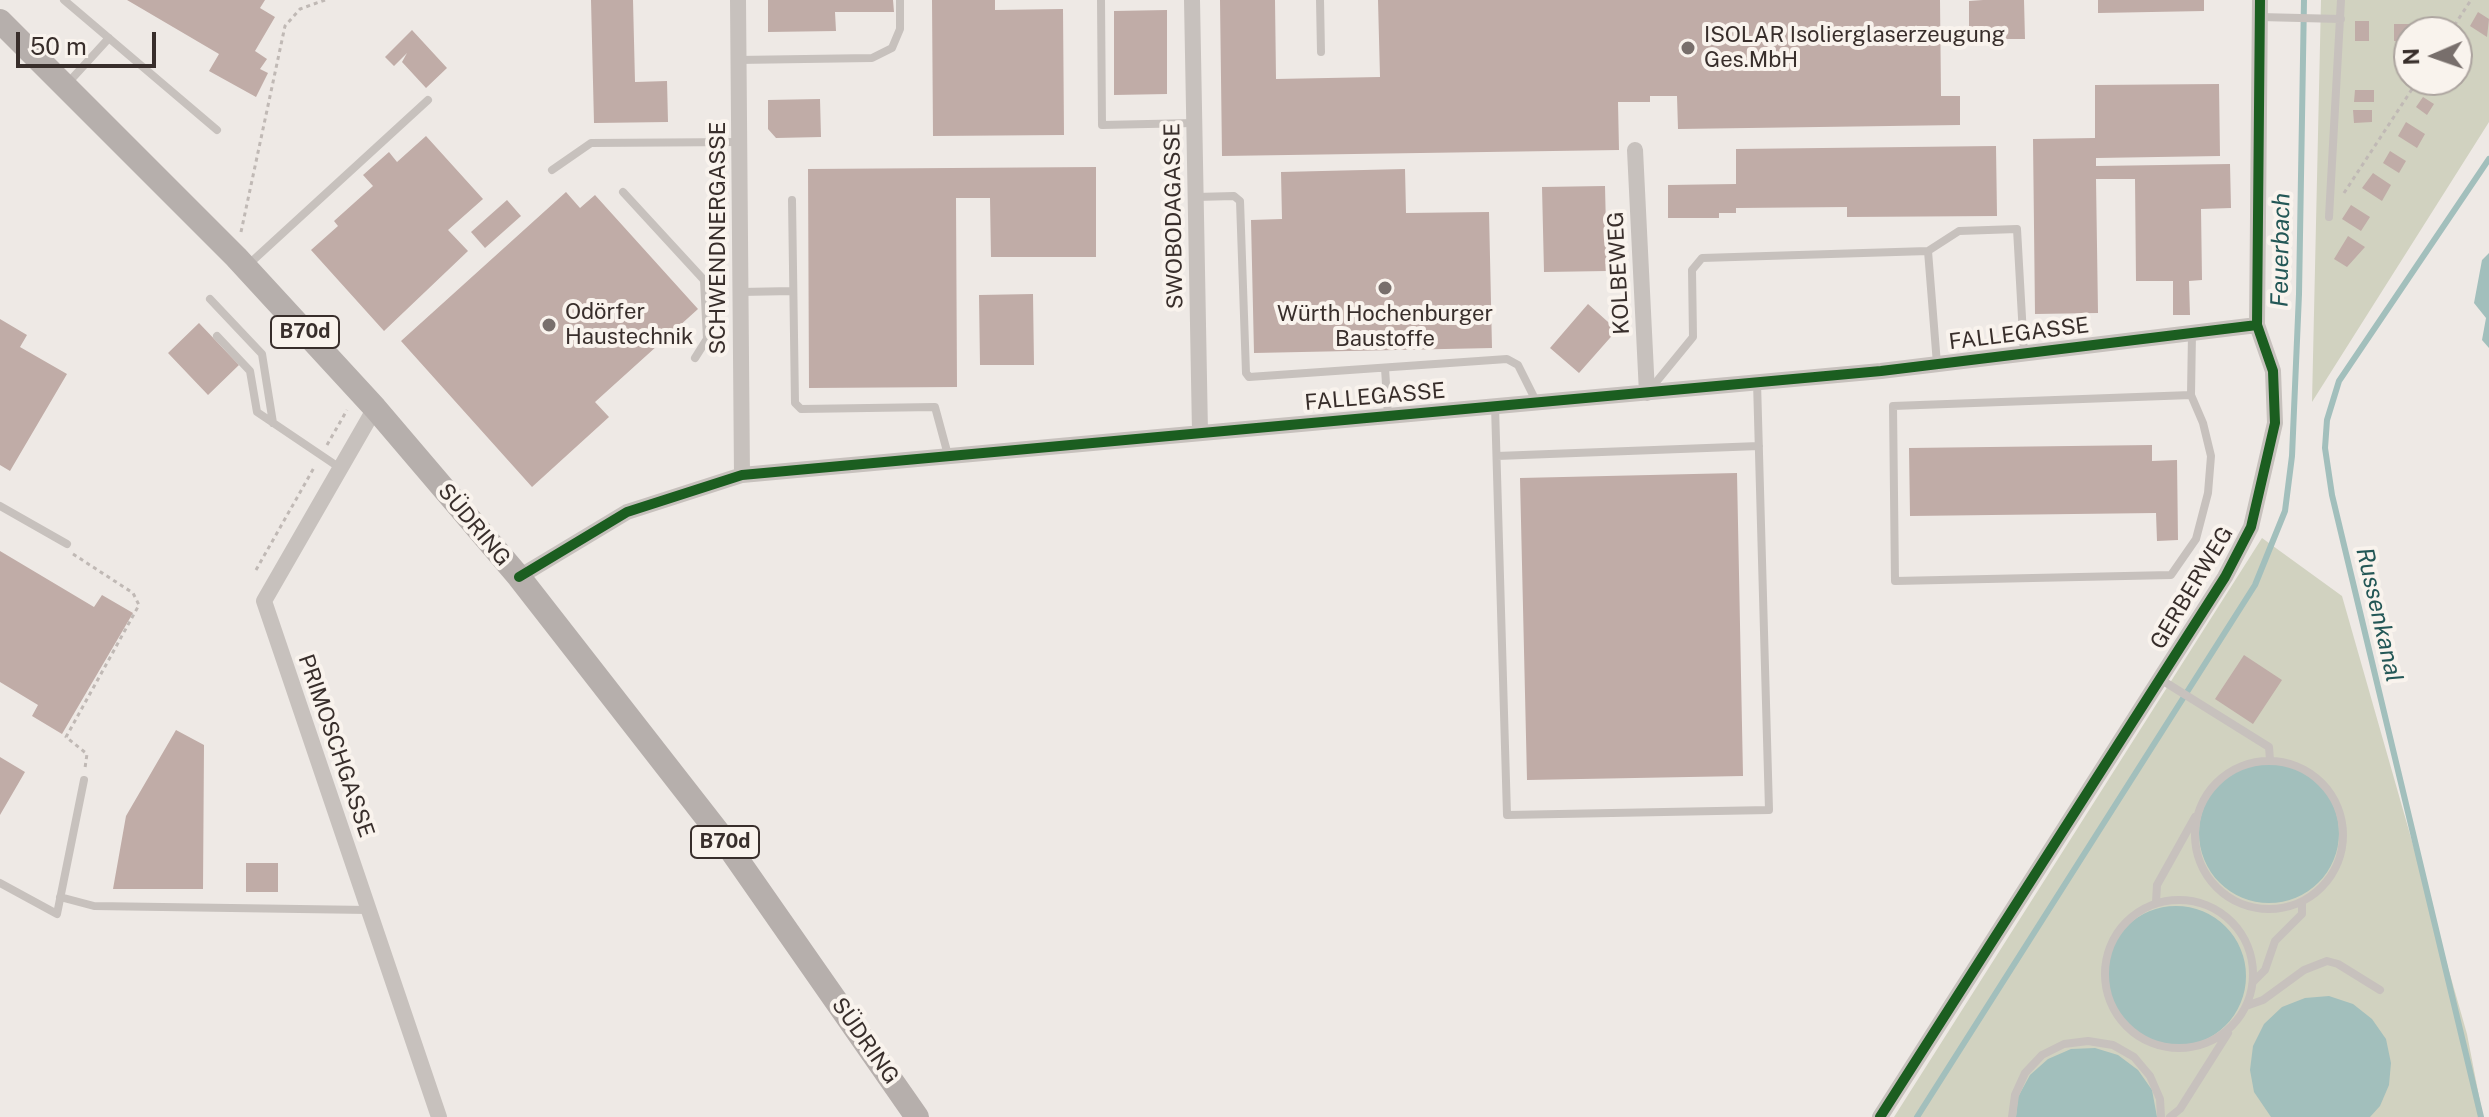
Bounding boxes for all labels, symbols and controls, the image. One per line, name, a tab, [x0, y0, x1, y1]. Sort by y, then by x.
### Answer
scale bar	[20, 16, 160, 66]
north arrow	[2393, 16, 2473, 96]
place label: ISOLAR Isolierglaserzeugung Ges.MbH	[1704, 22, 2005, 74]
text: 50 m	[30, 32, 87, 60]
marker: ISOLAR Isolierglaserzeugung Ges.MbH	[1679, 39, 1697, 57]
text: N	[2398, 48, 2424, 66]
street label: SCHWENDNERGASSE	[705, 122, 731, 354]
street label: SWOBODAGASSE	[1159, 123, 1189, 309]
water label: Feuerbach	[2266, 192, 2296, 308]
street label: KOLBEWEG	[1603, 211, 1635, 335]
marker: Würth Hochenburger Baustoffe	[1376, 279, 1394, 297]
place label: Odörfer Haustechnik	[565, 299, 693, 350]
place label: Würth Hochenburger Baustoffe	[1277, 301, 1493, 352]
street label: FALLEGASSE	[1947, 312, 2091, 356]
road number: B70d	[271, 316, 339, 348]
marker: Odörfer Haustechnik	[540, 316, 558, 334]
street label: FALLEGASSE	[1304, 378, 1446, 416]
street label: SÜDRING	[432, 479, 516, 571]
street label: GERBERWEG	[2145, 522, 2239, 654]
water label: Russenkanal	[2350, 545, 2408, 685]
street label: PRIMOSCHGASSE	[292, 651, 380, 841]
road number: B70d	[691, 826, 759, 858]
street label: SÜDRING	[826, 993, 904, 1089]

